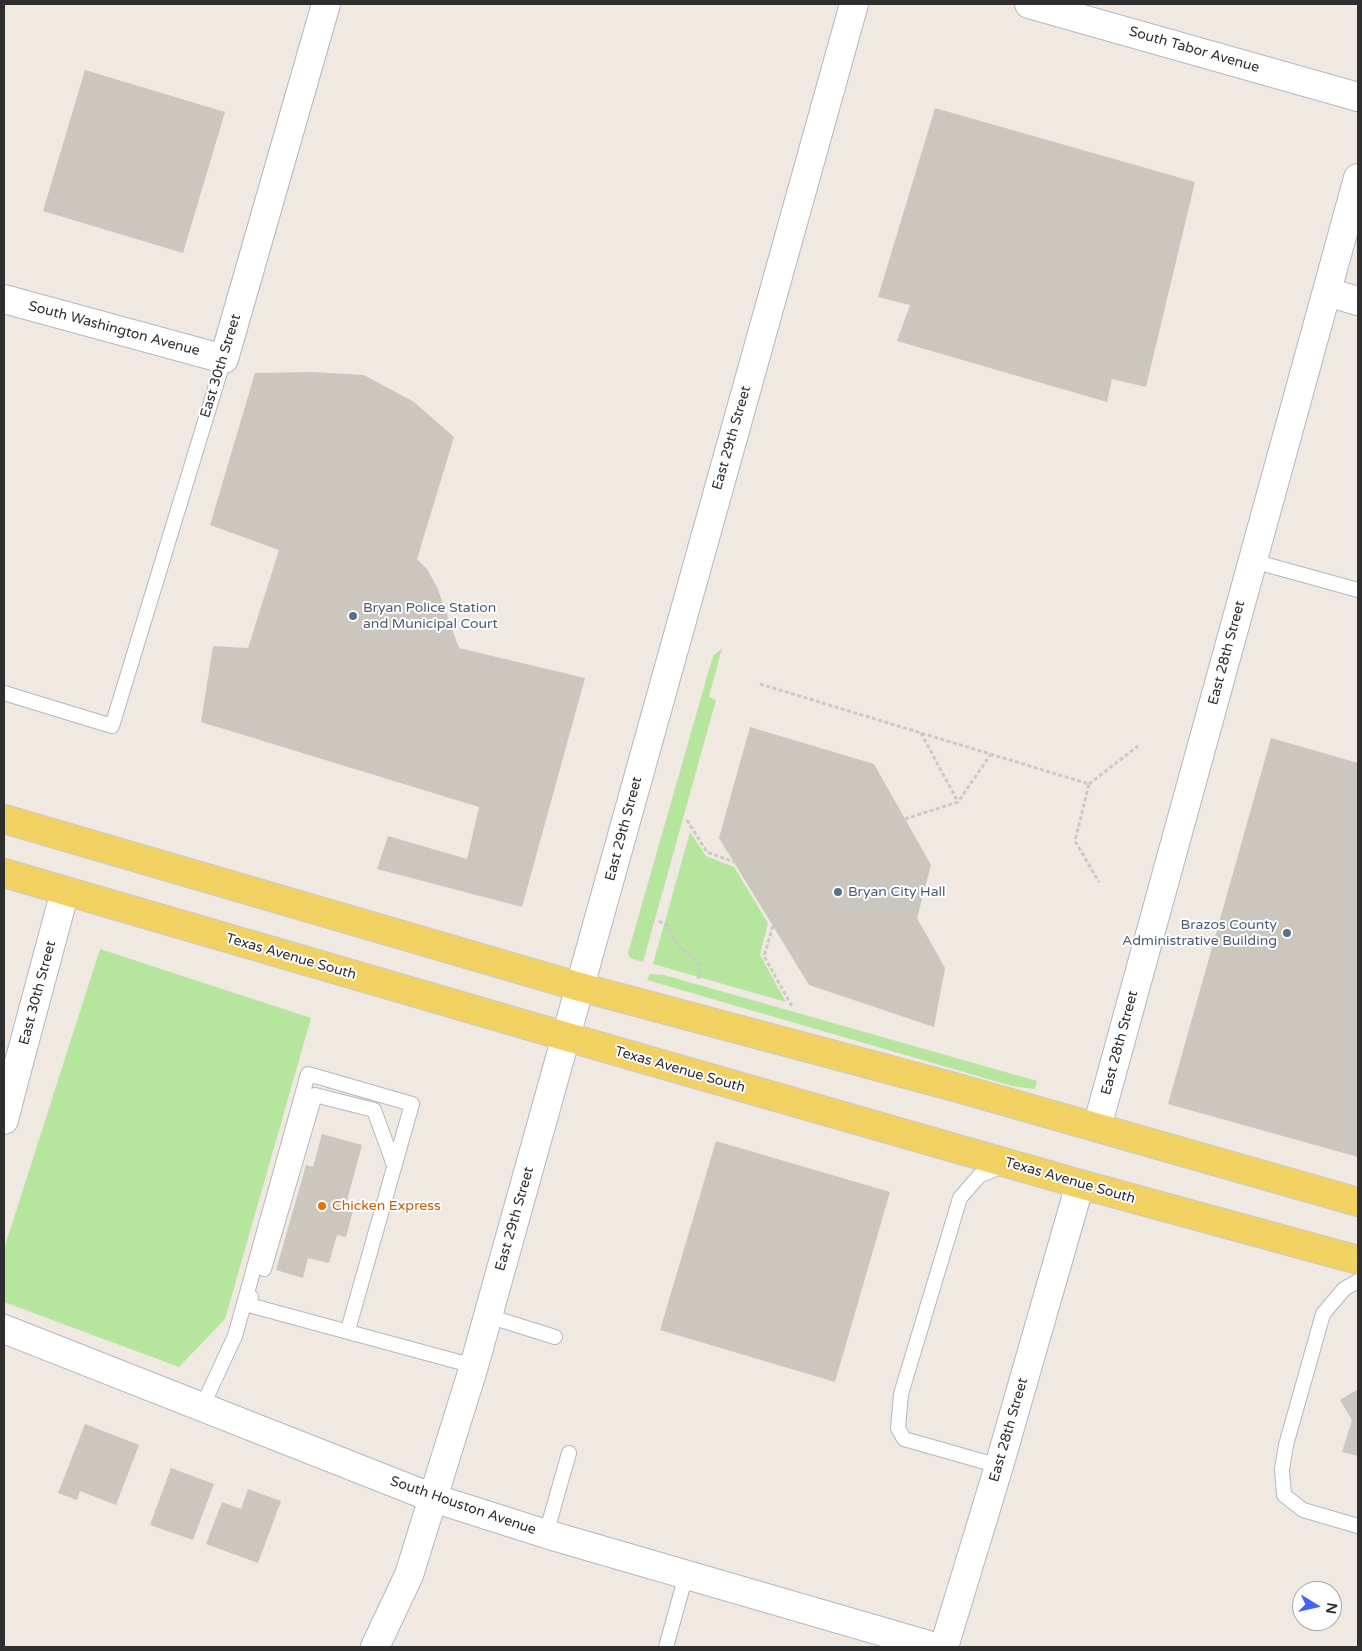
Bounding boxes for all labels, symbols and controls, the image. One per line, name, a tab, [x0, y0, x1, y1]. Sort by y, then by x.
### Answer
street label: South Tabor Avenue	[1127, 23, 1261, 77]
street label: South Washington Avenue	[26, 298, 202, 360]
street label: East 30th Street	[197, 312, 245, 420]
street label: East 29th Street	[709, 384, 755, 492]
street label: East 28th Street	[1205, 599, 1249, 707]
place label: Bryan Police Station and Municipal Court	[363, 600, 498, 632]
marker: Bryan Police Station and Municipal Court	[347, 610, 359, 622]
street label: East 29th Street	[602, 775, 646, 883]
place label: Bryan City Hall	[848, 884, 945, 900]
marker: Bryan City Hall	[832, 886, 844, 898]
place label: Brazos County Administrative Building	[1122, 917, 1277, 950]
marker: Brazos County Administrative Building	[1281, 927, 1293, 939]
street label: Texas Avenue South	[224, 930, 358, 984]
street label: East 30th Street	[16, 939, 60, 1047]
street label: East 28th Street	[1098, 989, 1142, 1097]
street label: Texas Avenue South	[613, 1043, 747, 1097]
street label: Texas Avenue South	[1003, 1154, 1137, 1208]
street label: East 29th Street	[492, 1165, 538, 1273]
place label: Chicken Express	[332, 1198, 441, 1214]
marker: Chicken Express	[316, 1200, 328, 1212]
street label: East 28th Street	[986, 1376, 1032, 1484]
street label: South Houston Avenue	[388, 1473, 538, 1539]
north arrow	[1292, 1581, 1342, 1631]
text: N	[1322, 1601, 1341, 1615]

